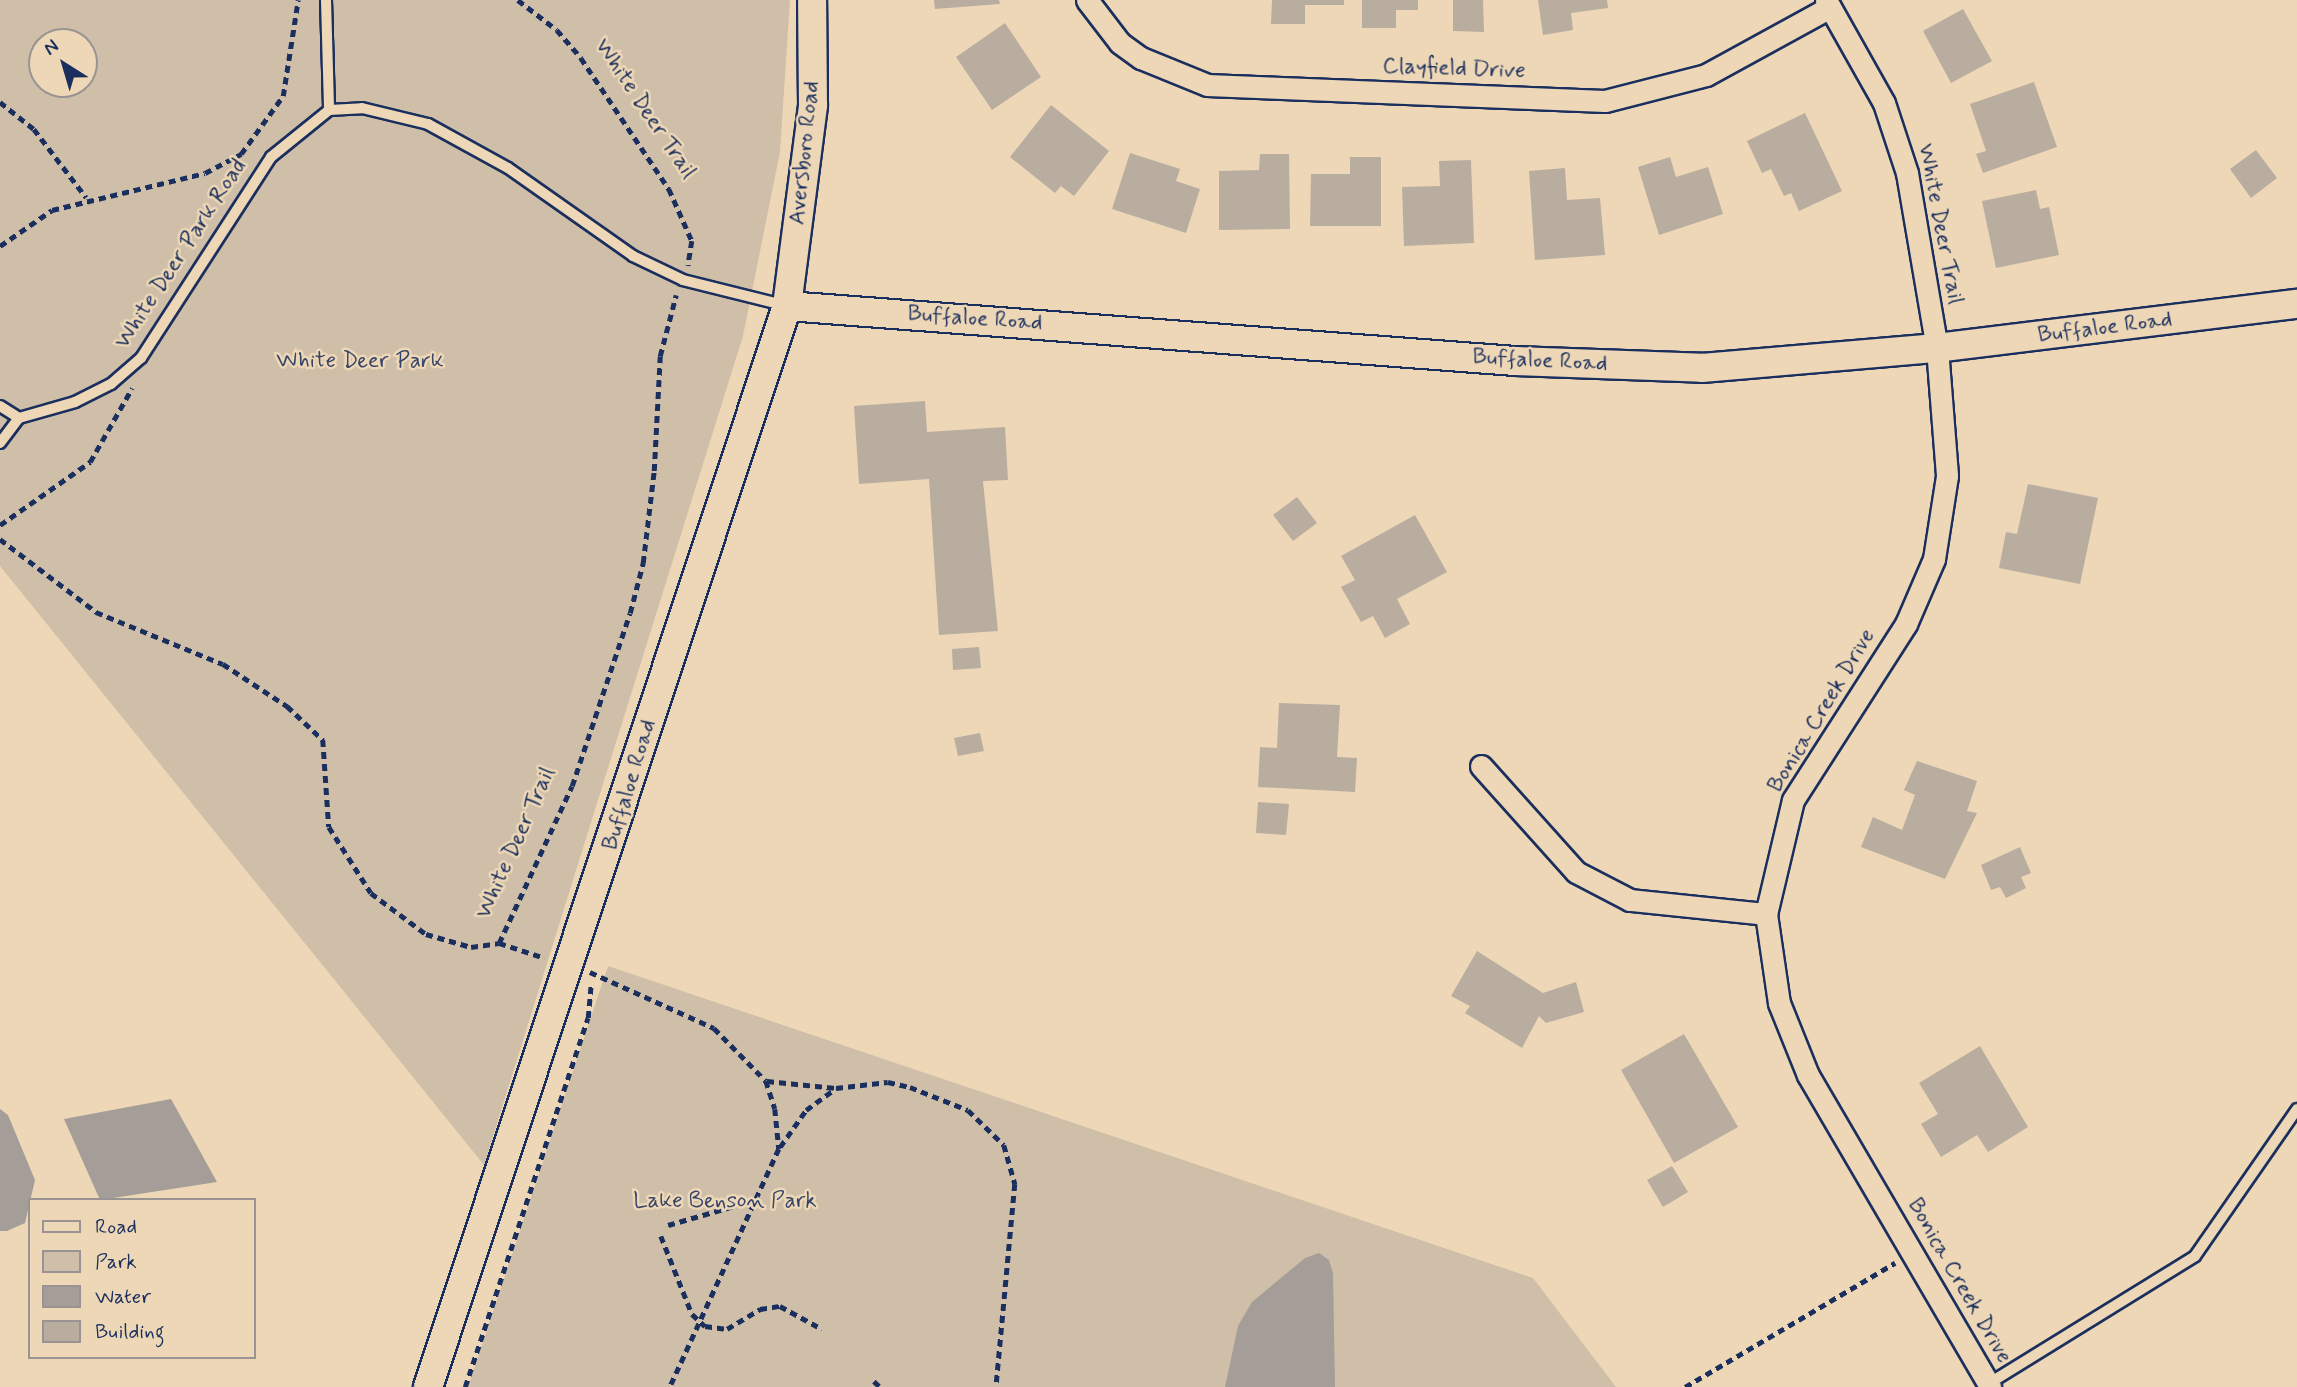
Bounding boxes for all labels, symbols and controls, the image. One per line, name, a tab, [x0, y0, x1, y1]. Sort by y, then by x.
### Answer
north arrow	[28, 28, 98, 98]
text: N	[39, 34, 64, 61]
street label: White Deer Trail	[589, 35, 701, 183]
street label: Clayfield Drive	[1383, 53, 1525, 85]
street label: Aversboro Road	[784, 80, 826, 226]
street label: White Deer Trail	[1911, 143, 1969, 305]
street label: White Deer Park Road	[111, 156, 251, 352]
street label: Buffaloe Road	[908, 301, 1042, 337]
street label: Buffaloe Road	[2037, 306, 2173, 350]
street label: Buffaloe Road	[1473, 344, 1607, 378]
park label: White Deer Park	[278, 347, 442, 375]
street label: Bonica Creek Drive	[1762, 624, 1882, 798]
street label: Buffaloe Road	[597, 717, 663, 853]
street label: White Deer Trail	[471, 764, 561, 922]
park label: Lake Benson Park	[637, 1187, 813, 1215]
street label: Bonica Creek Drive	[1901, 1194, 2017, 1368]
legend	[28, 1198, 256, 1359]
text: Road	[95, 1213, 137, 1241]
text: Park	[95, 1248, 137, 1276]
text: Water	[95, 1283, 151, 1311]
text: Building	[95, 1318, 165, 1346]

